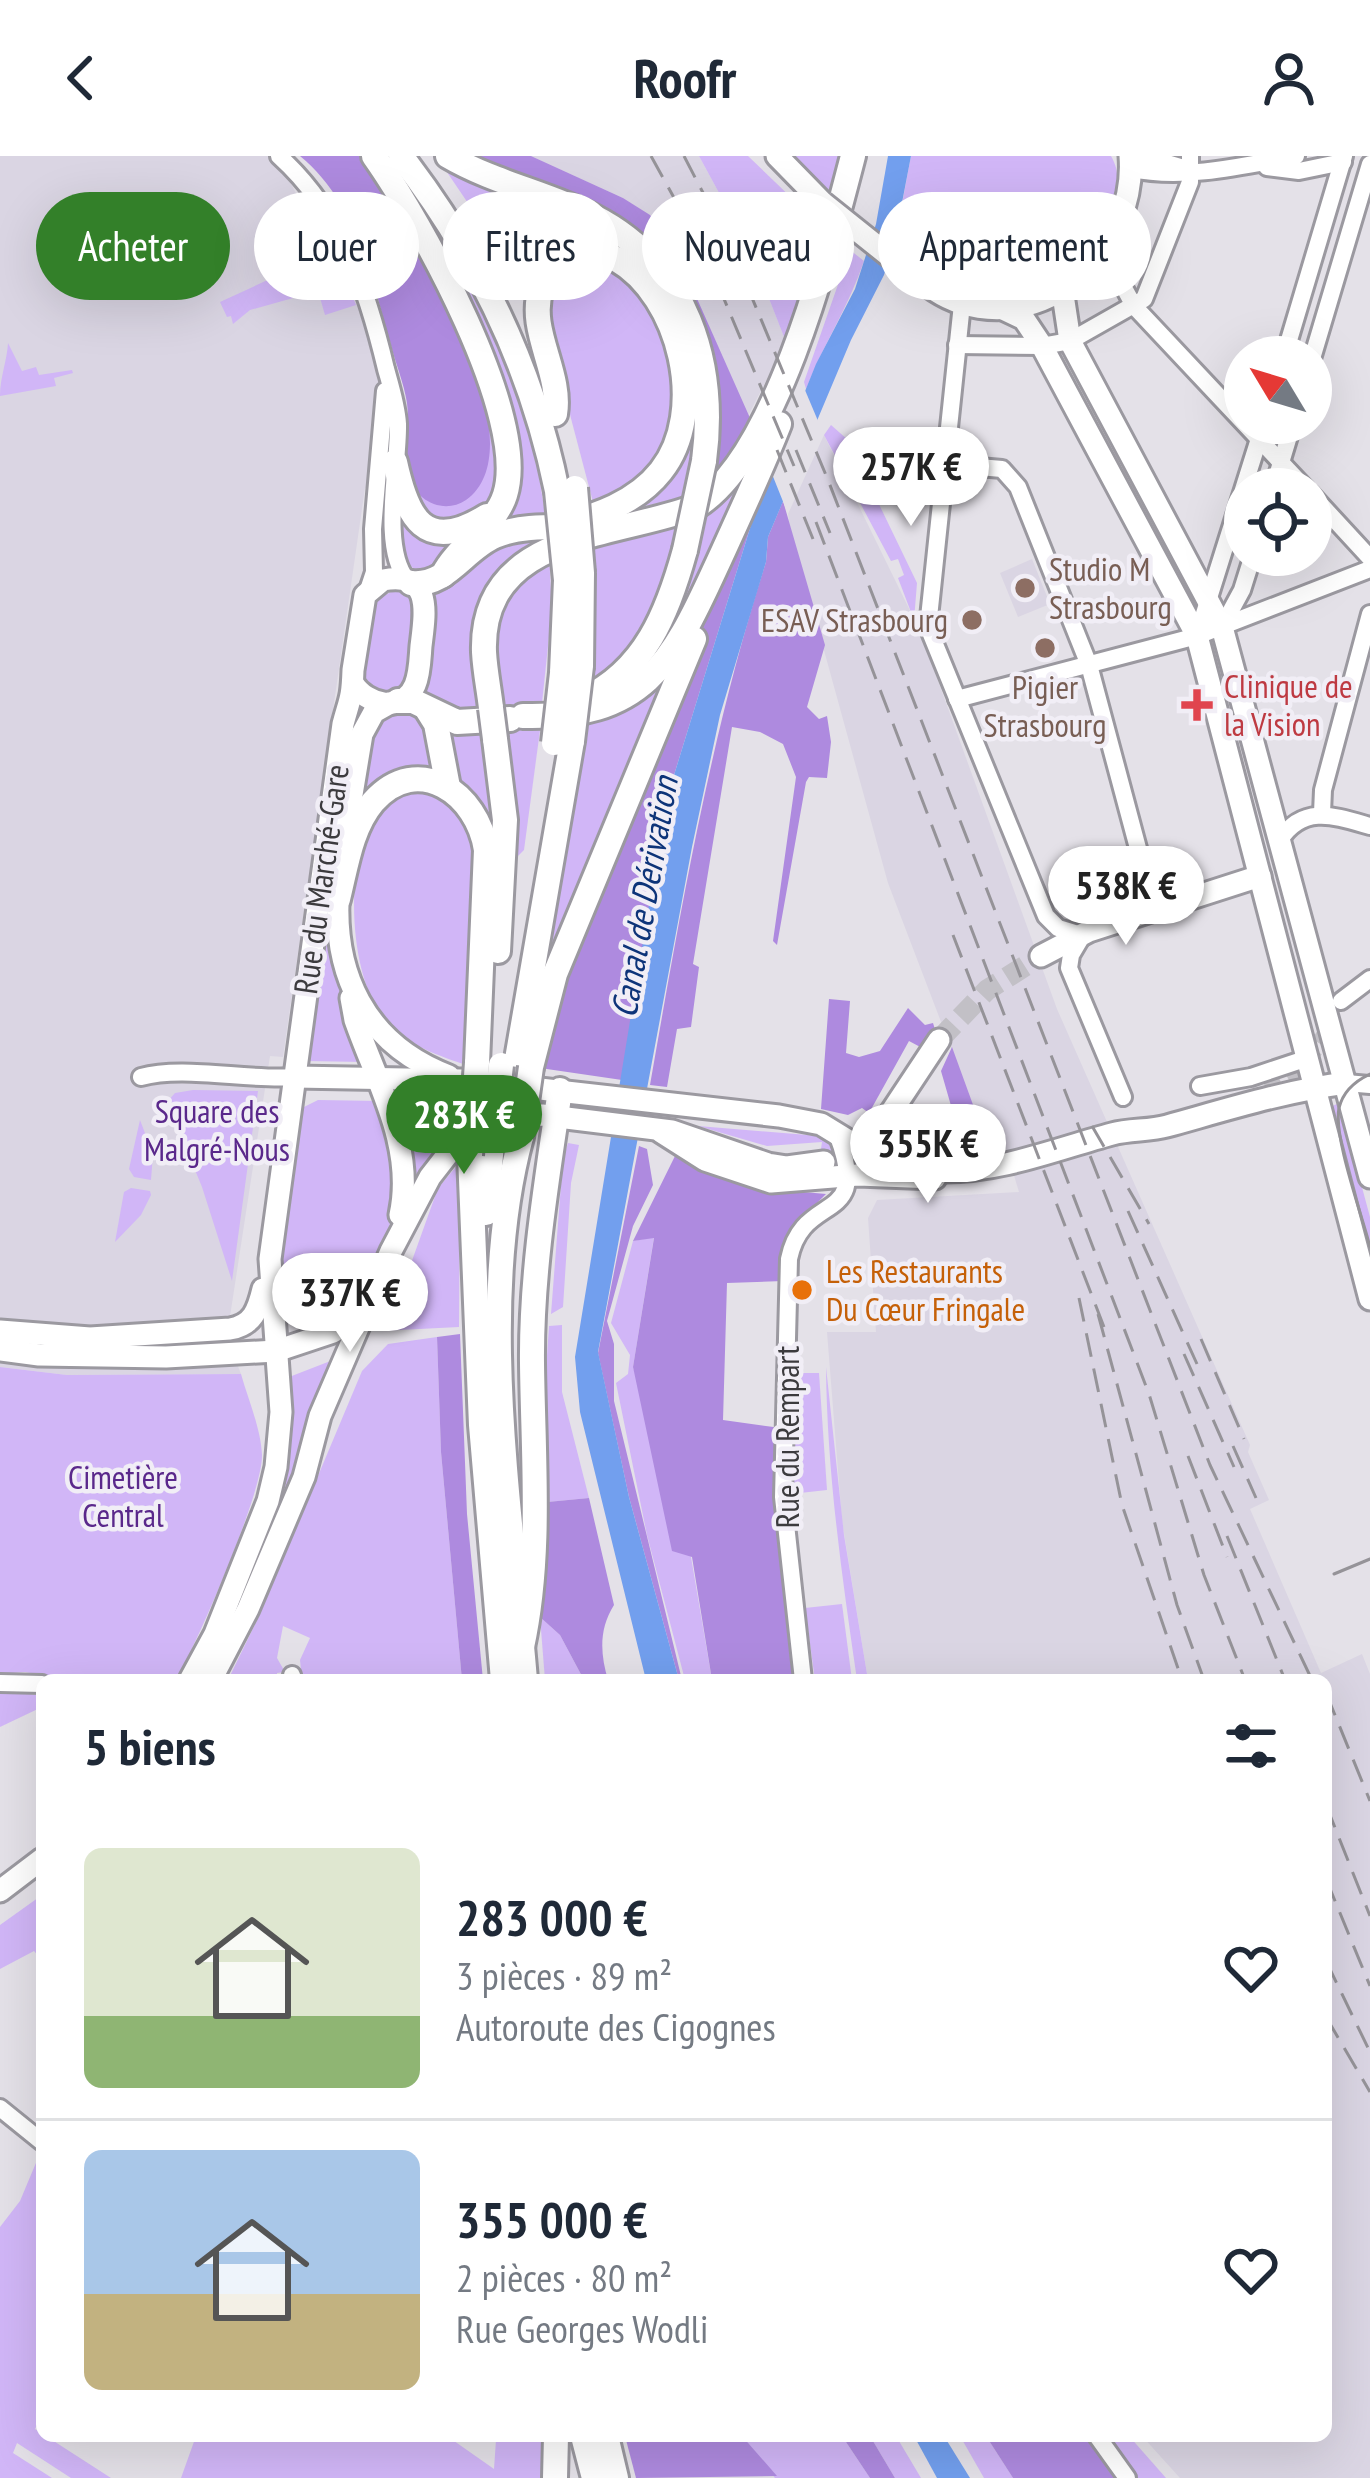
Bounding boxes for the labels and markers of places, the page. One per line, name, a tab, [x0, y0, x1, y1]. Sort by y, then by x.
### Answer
pin: 257K €	[813, 427, 1009, 529]
place label: Studio M Strasbourg	[1049, 547, 1172, 628]
marker: Studio M Strasbourg	[1012, 575, 1038, 601]
place label: ESAV Strasbourg	[761, 598, 948, 641]
marker: ESAV Strasbourg	[959, 607, 985, 633]
marker: Pigier Strasbourg	[1032, 635, 1058, 661]
place label: Clinique de la Vision	[1224, 664, 1353, 745]
place label: Pigier Strasbourg	[984, 665, 1106, 746]
marker: Clinique de la Vision	[1181, 689, 1213, 721]
pin: 538K €	[1028, 846, 1224, 948]
pin: 283K €	[366, 1075, 562, 1177]
pin: 355K €	[830, 1104, 1026, 1206]
place label: Les Restaurants Du Cœur Fringale	[826, 1249, 1025, 1330]
pin: 337K €	[252, 1253, 448, 1355]
marker: Les Restaurants Du Cœur Fringale	[789, 1277, 815, 1303]

